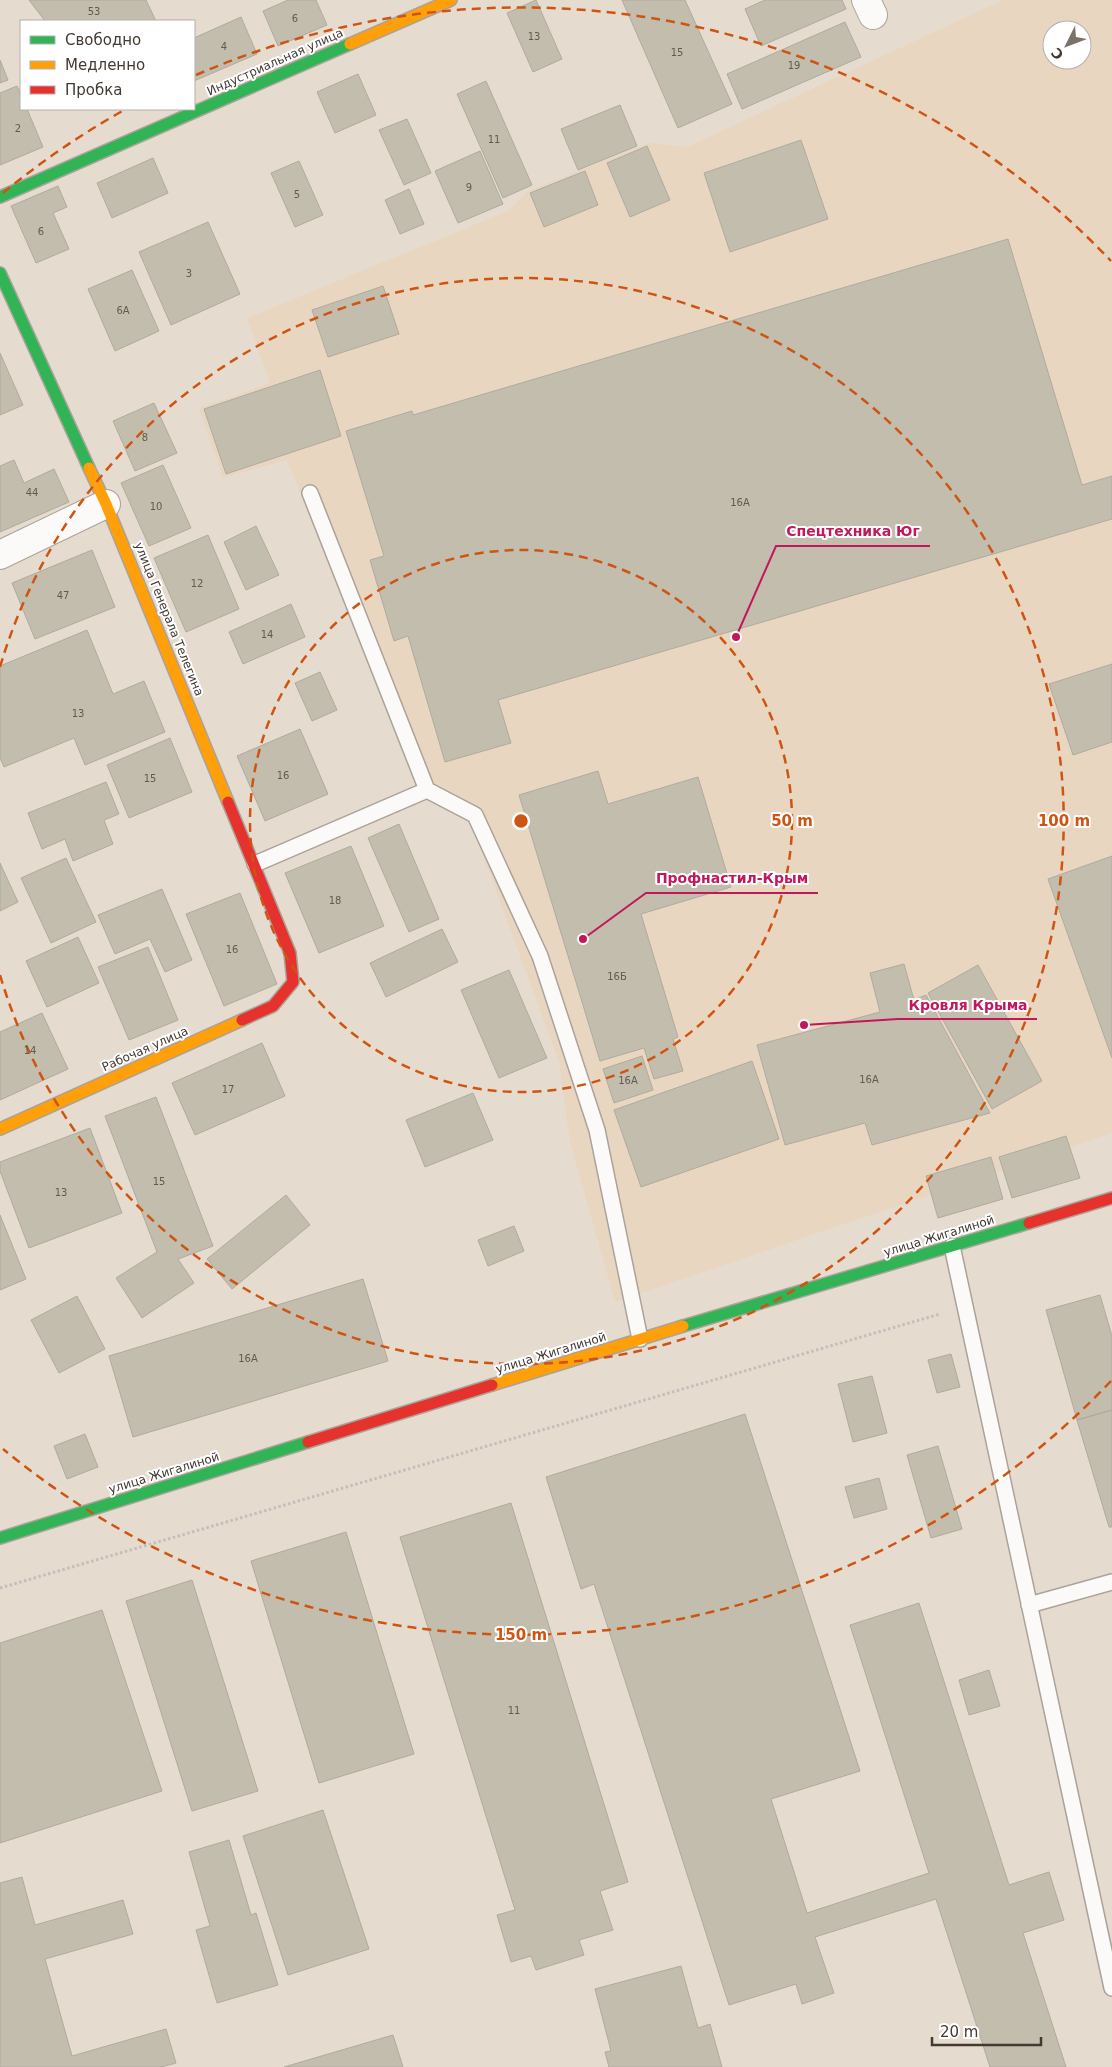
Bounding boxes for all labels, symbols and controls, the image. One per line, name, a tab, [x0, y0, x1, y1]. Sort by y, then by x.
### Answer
house number: 53	[88, 6, 100, 17]
house number: 6	[292, 13, 298, 24]
legend	[20, 20, 195, 110]
north arrow	[1042, 20, 1092, 70]
street label: Индустриальная улица	[205, 26, 345, 98]
text: Свободно	[65, 31, 141, 49]
house number: 13	[528, 31, 540, 42]
house number: 4	[221, 41, 227, 52]
text: С	[1048, 45, 1067, 63]
house number: 15	[671, 47, 683, 58]
text: Медленно	[65, 56, 145, 74]
house number: 19	[788, 60, 800, 71]
text: Пробка	[65, 81, 122, 99]
house number: 2	[15, 123, 21, 134]
house number: 11	[488, 134, 500, 145]
house number: 9	[466, 182, 472, 193]
house number: 5	[294, 189, 300, 200]
house number: 6	[38, 226, 44, 237]
house number: 3	[186, 268, 192, 279]
house number: 6А	[116, 305, 130, 316]
house number: 8	[142, 432, 148, 443]
house number: 44	[26, 487, 38, 498]
house number: 16А	[730, 497, 750, 508]
house number: 10	[150, 501, 162, 512]
callout: Спецтехника Юг	[776, 517, 930, 546]
text: Спецтехника Юг	[786, 523, 920, 539]
street label: улица Генерала Телегина	[132, 540, 206, 698]
house number: 12	[191, 578, 203, 589]
house number: 47	[57, 590, 69, 601]
house number: 14	[261, 629, 273, 640]
house number: 13	[72, 708, 84, 719]
house number: 16	[277, 770, 289, 781]
house number: 15	[144, 773, 156, 784]
centre of rings	[512, 812, 530, 830]
text: 50 m	[771, 812, 813, 830]
text: 100 m	[1038, 812, 1090, 830]
callout: Профнастил-Крым	[646, 864, 818, 893]
text: Профнастил-Крым	[656, 870, 808, 886]
house number: 18	[329, 895, 341, 906]
house number: 16	[226, 944, 238, 955]
house number: 16Б	[607, 971, 627, 982]
callout: Кровля Крыма	[898, 990, 1037, 1019]
text: Кровля Крыма	[908, 997, 1028, 1013]
street label: Рабочая улица	[100, 1024, 190, 1074]
house number: 14	[24, 1045, 36, 1056]
house number: 16А	[859, 1074, 879, 1085]
house number: 16А	[618, 1075, 638, 1086]
house number: 17	[222, 1084, 234, 1095]
house number: 15	[153, 1176, 165, 1187]
house number: 13	[55, 1187, 67, 1198]
street label: улица Жигалиной	[882, 1213, 996, 1259]
street label: улица Жигалиной	[494, 1330, 608, 1376]
house number: 16А	[238, 1353, 258, 1364]
street label: улица Жигалиной	[107, 1450, 221, 1496]
text: 150 m	[495, 1626, 547, 1644]
house number: 11	[508, 1705, 520, 1716]
scale bar	[932, 2014, 1041, 2046]
text: 20 m	[940, 2023, 978, 2041]

